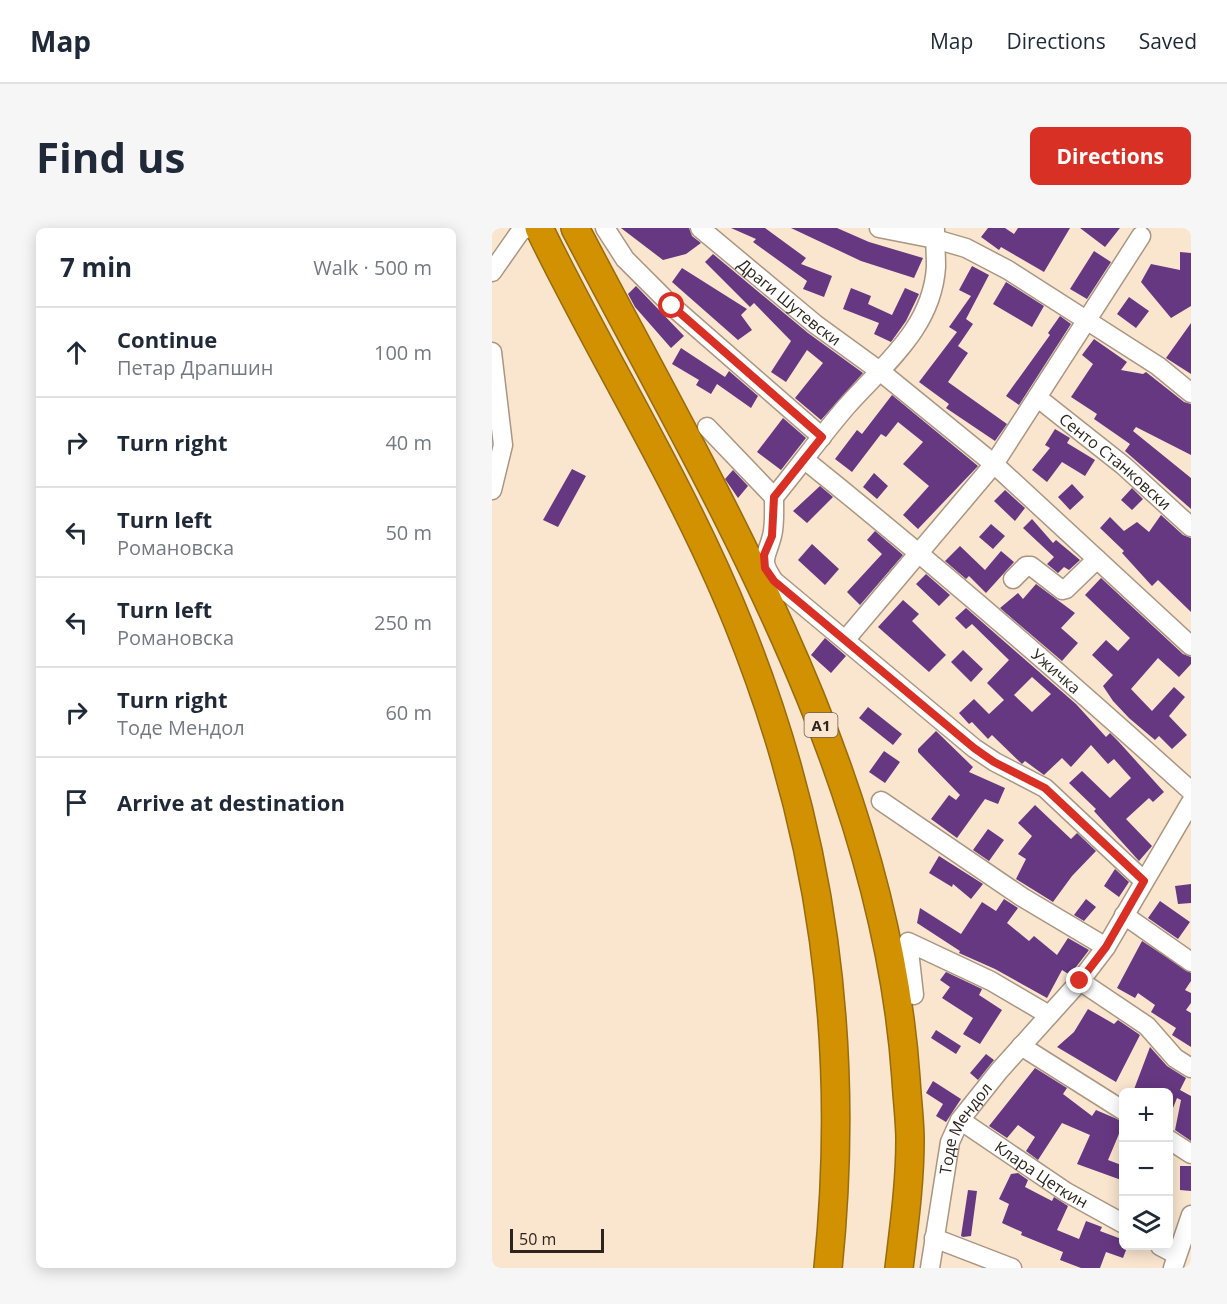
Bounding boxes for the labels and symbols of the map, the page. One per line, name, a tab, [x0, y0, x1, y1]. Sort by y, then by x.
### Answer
street label: Драги Шутевски	[733, 253, 846, 350]
route start	[658, 292, 684, 318]
street label: Сенто Станковски	[1055, 408, 1176, 515]
street label: Ужичка	[1027, 643, 1085, 699]
road number: A1	[804, 713, 838, 737]
route end	[1066, 967, 1092, 993]
street label: Тоде Мендол	[934, 1078, 997, 1176]
street label: Клара Цеткин	[990, 1136, 1092, 1213]
scale bar	[510, 1226, 604, 1254]

